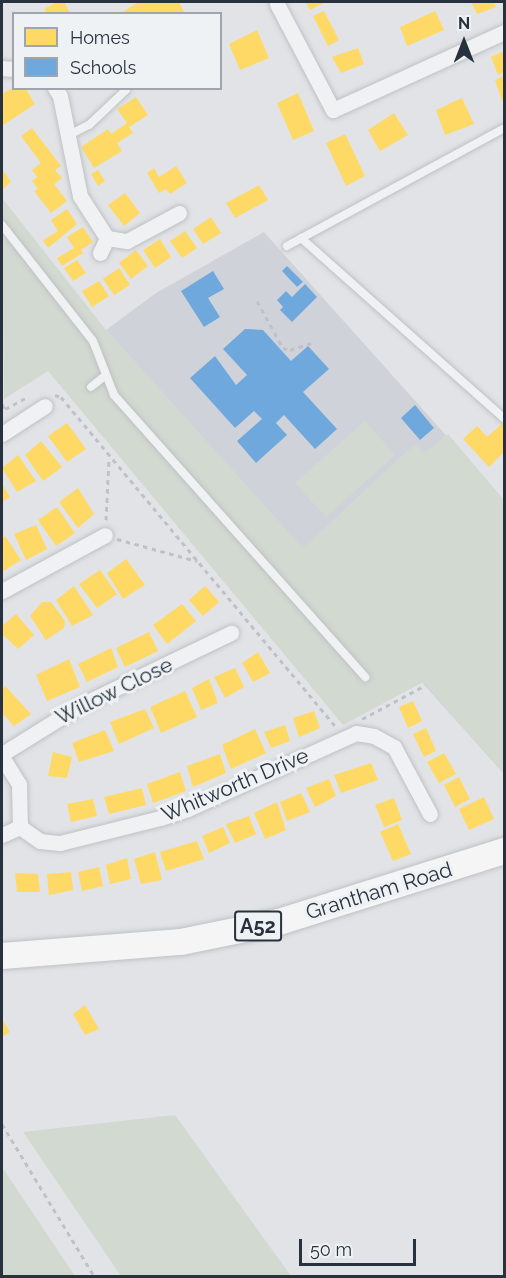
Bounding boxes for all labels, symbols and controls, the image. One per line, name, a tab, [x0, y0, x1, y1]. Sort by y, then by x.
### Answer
legend	[12, 12, 222, 90]
north arrow	[434, 12, 494, 72]
text: N	[458, 14, 470, 33]
text: Homes	[70, 27, 130, 48]
text: Schools	[70, 57, 136, 78]
street label: Willow Close	[51, 652, 177, 730]
street label: Whitworth Drive	[158, 743, 312, 827]
street label: Grantham Road	[303, 857, 455, 925]
road number: A52	[234, 909, 282, 943]
scale bar	[302, 1227, 419, 1265]
text: 50 m	[310, 1239, 352, 1260]

